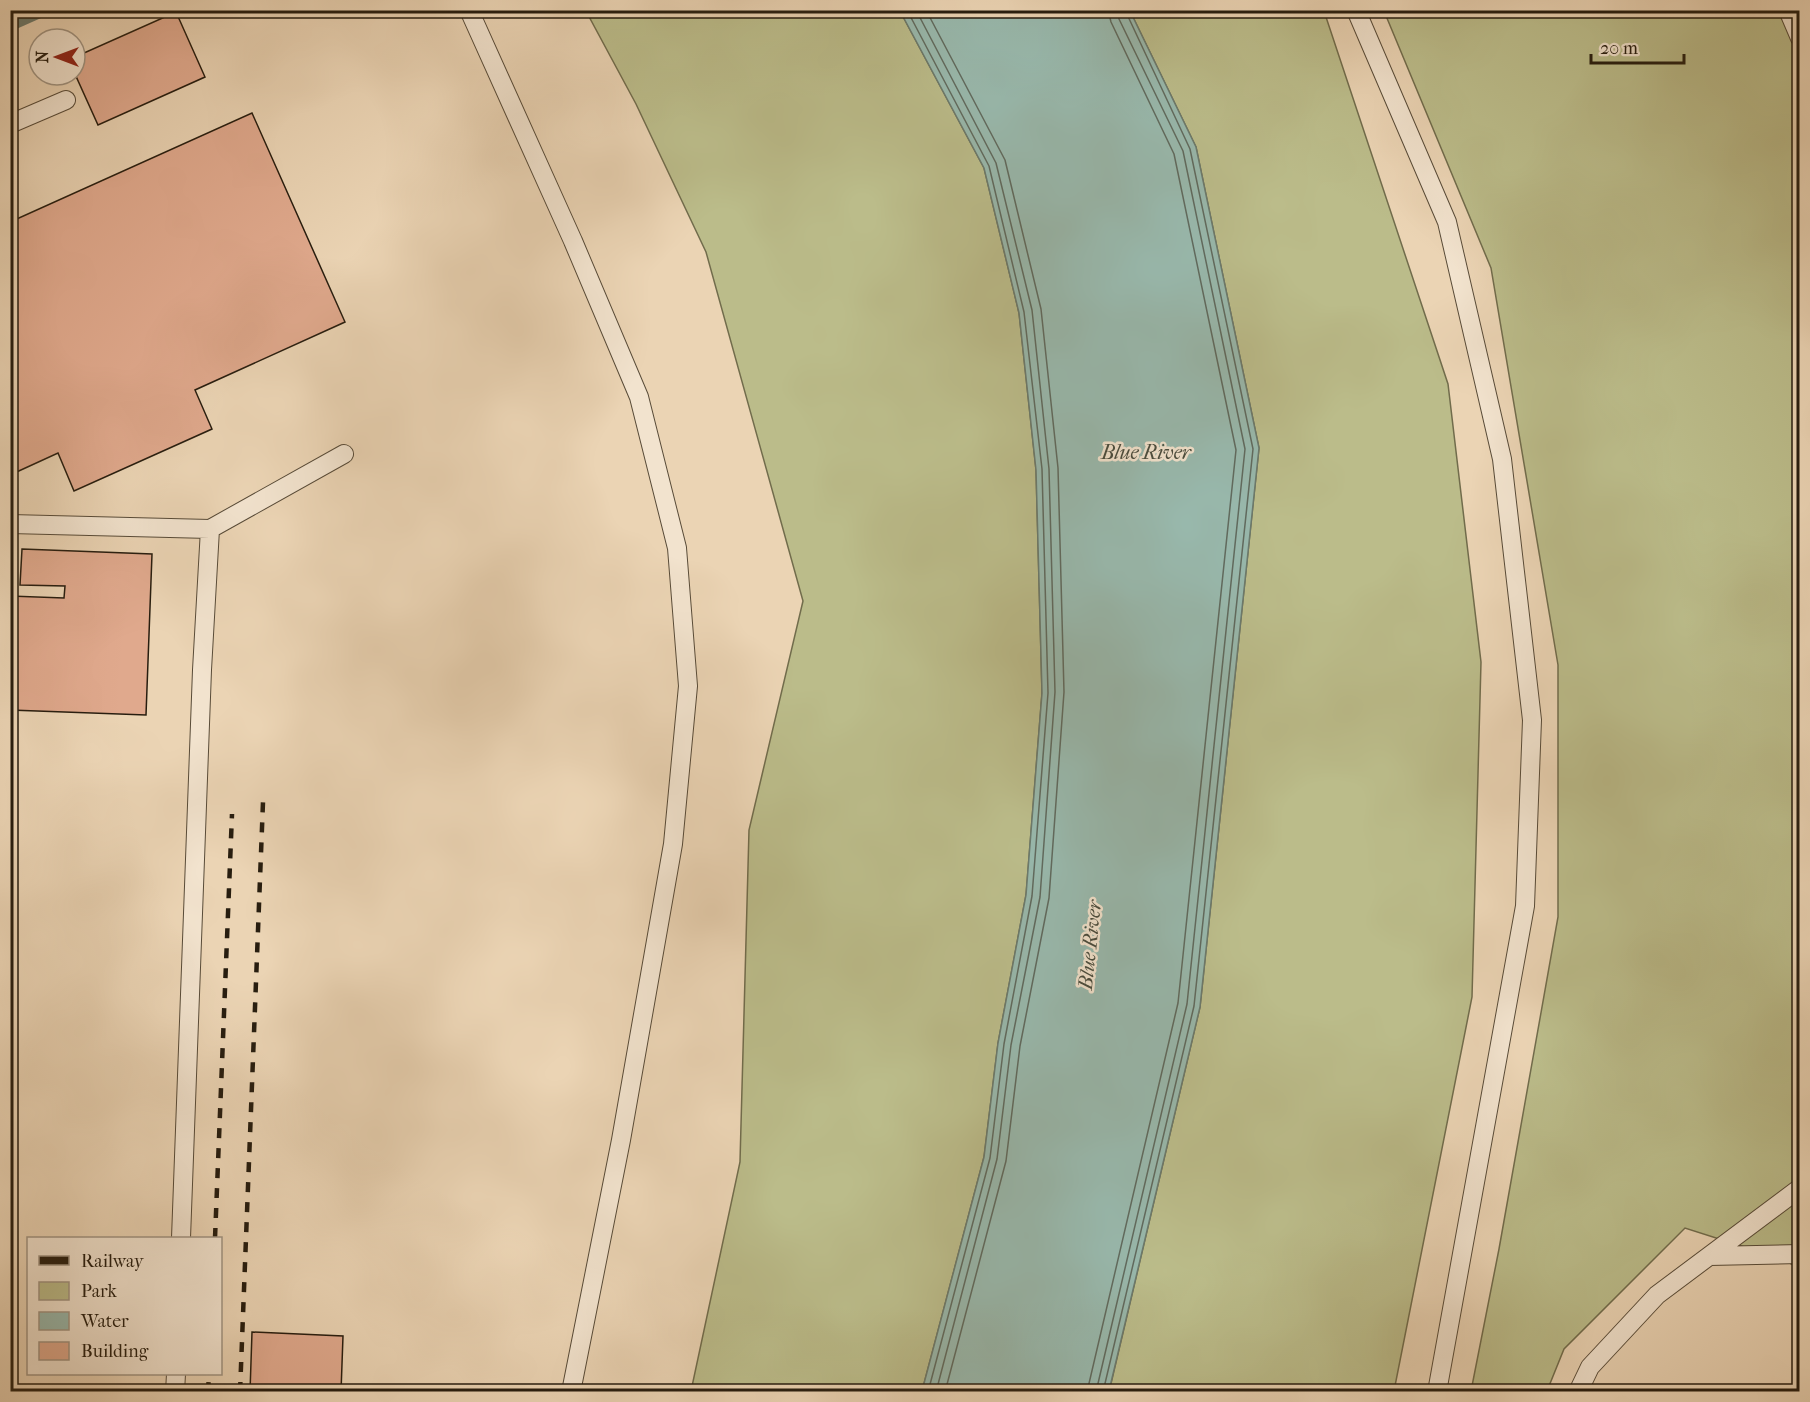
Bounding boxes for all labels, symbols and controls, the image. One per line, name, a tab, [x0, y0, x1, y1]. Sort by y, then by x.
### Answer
north arrow	[27, 27, 87, 87]
scale bar	[1591, 27, 1684, 65]
text: 20 m	[1600, 38, 1638, 59]
text: N	[33, 50, 52, 63]
water label: Blue River	[1100, 441, 1193, 464]
water label: Blue River	[1074, 897, 1106, 992]
legend	[27, 1237, 222, 1375]
text: Railway	[81, 1251, 145, 1272]
text: Park	[81, 1281, 118, 1302]
text: Water	[80, 1311, 129, 1332]
text: Building	[81, 1341, 149, 1362]

